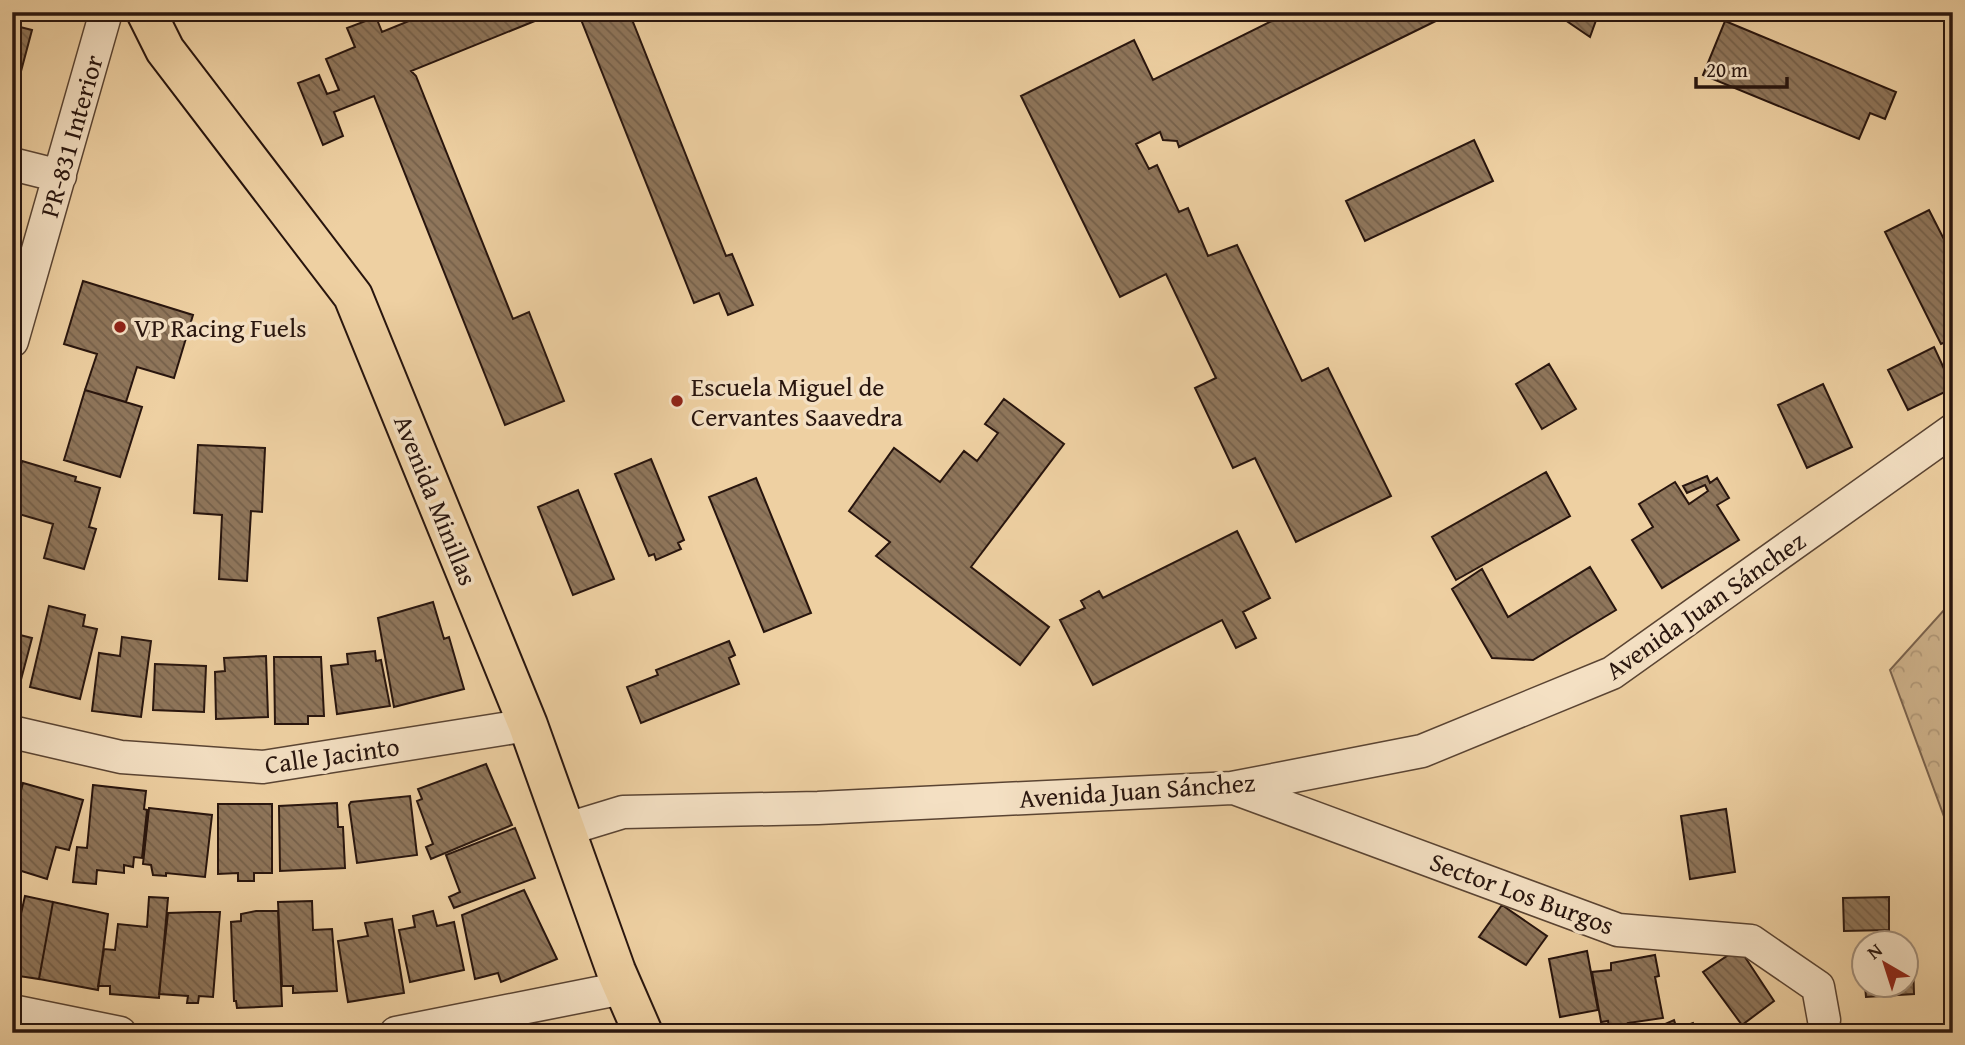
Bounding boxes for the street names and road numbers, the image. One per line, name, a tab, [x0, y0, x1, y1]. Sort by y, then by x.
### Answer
street label: PR-831 Interior	[29, 50, 113, 222]
street label: Avenida Minillas	[384, 409, 488, 591]
street label: Avenida Juan Sánchez	[1597, 521, 1813, 689]
street label: Calle Jacinto	[262, 726, 402, 784]
street label: Avenida Juan Sánchez	[1018, 762, 1256, 818]
street label: Sector Los Burgos	[1424, 842, 1620, 944]

